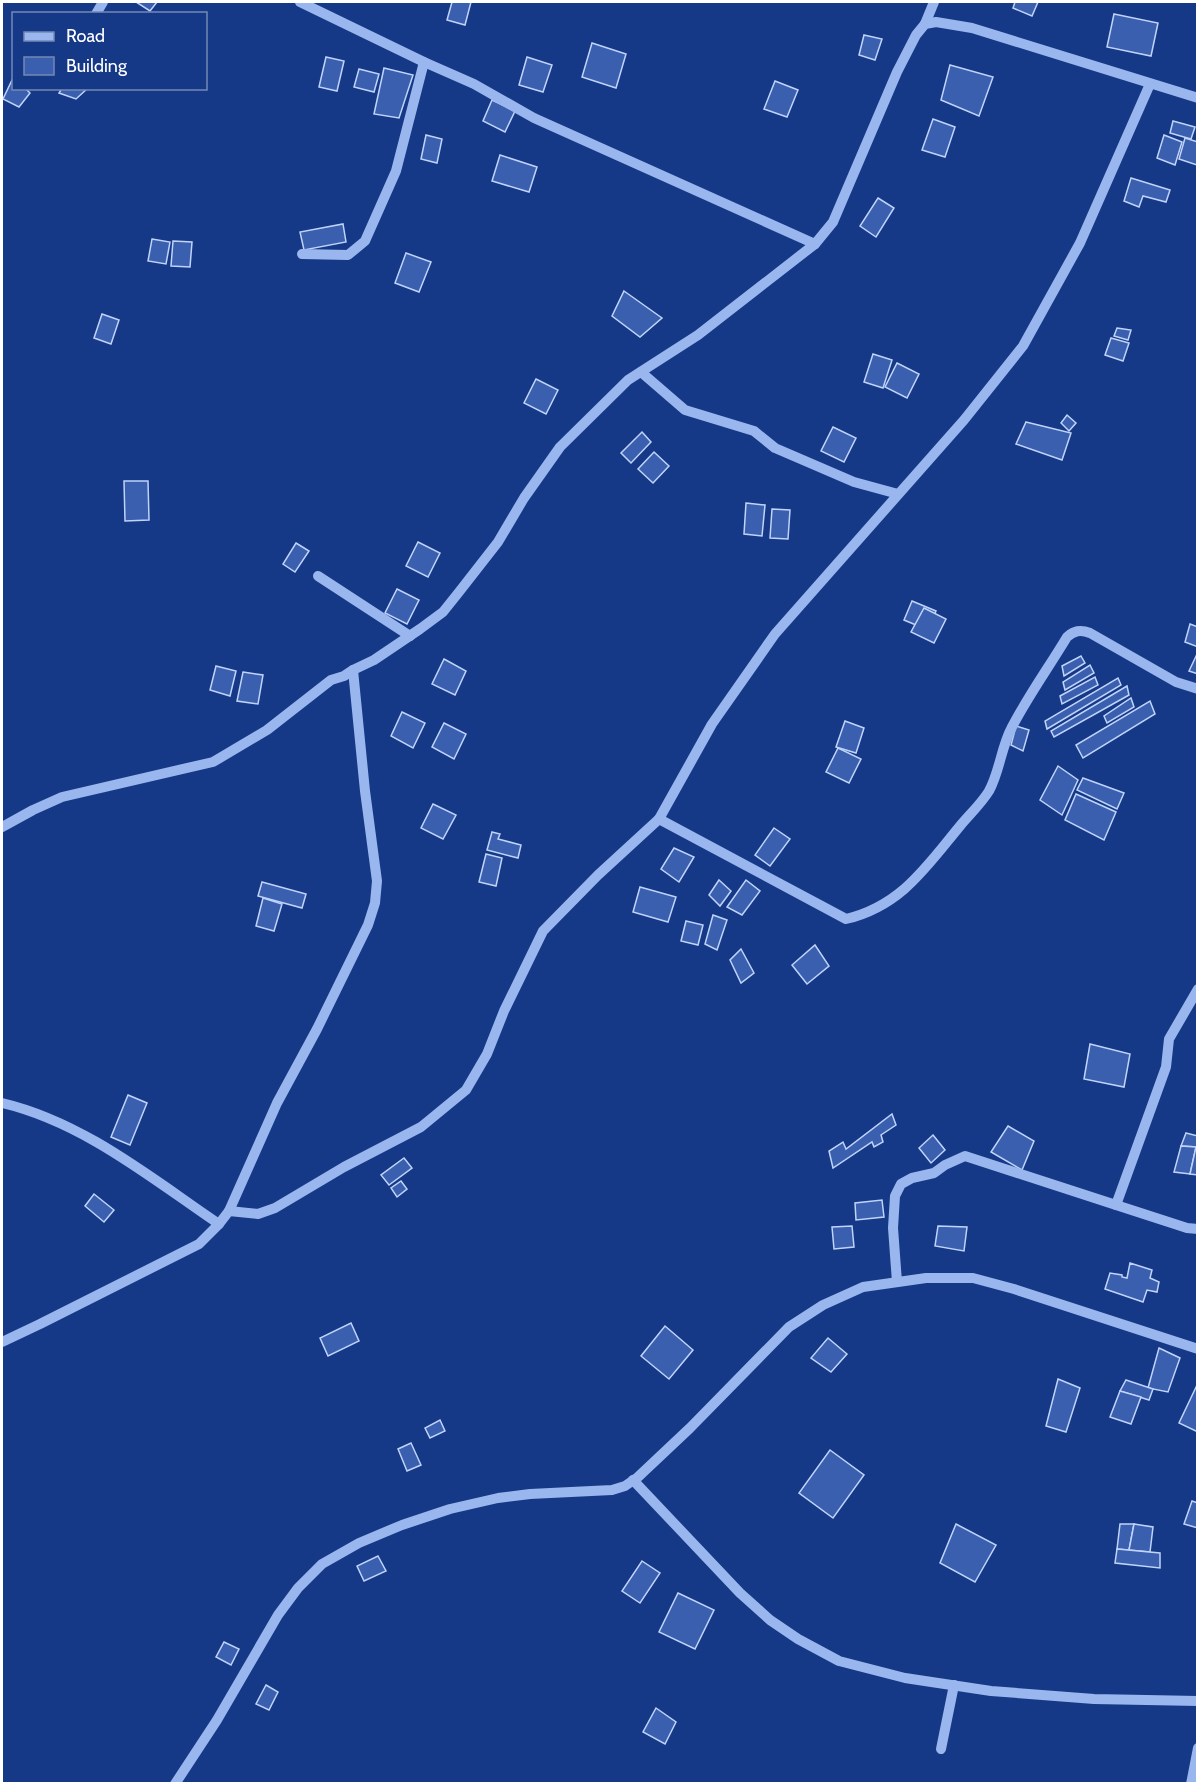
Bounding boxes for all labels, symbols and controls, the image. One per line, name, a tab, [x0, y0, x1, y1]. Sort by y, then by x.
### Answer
legend	[12, 12, 207, 90]
text: Road	[66, 25, 105, 47]
text: Building	[66, 55, 128, 77]

